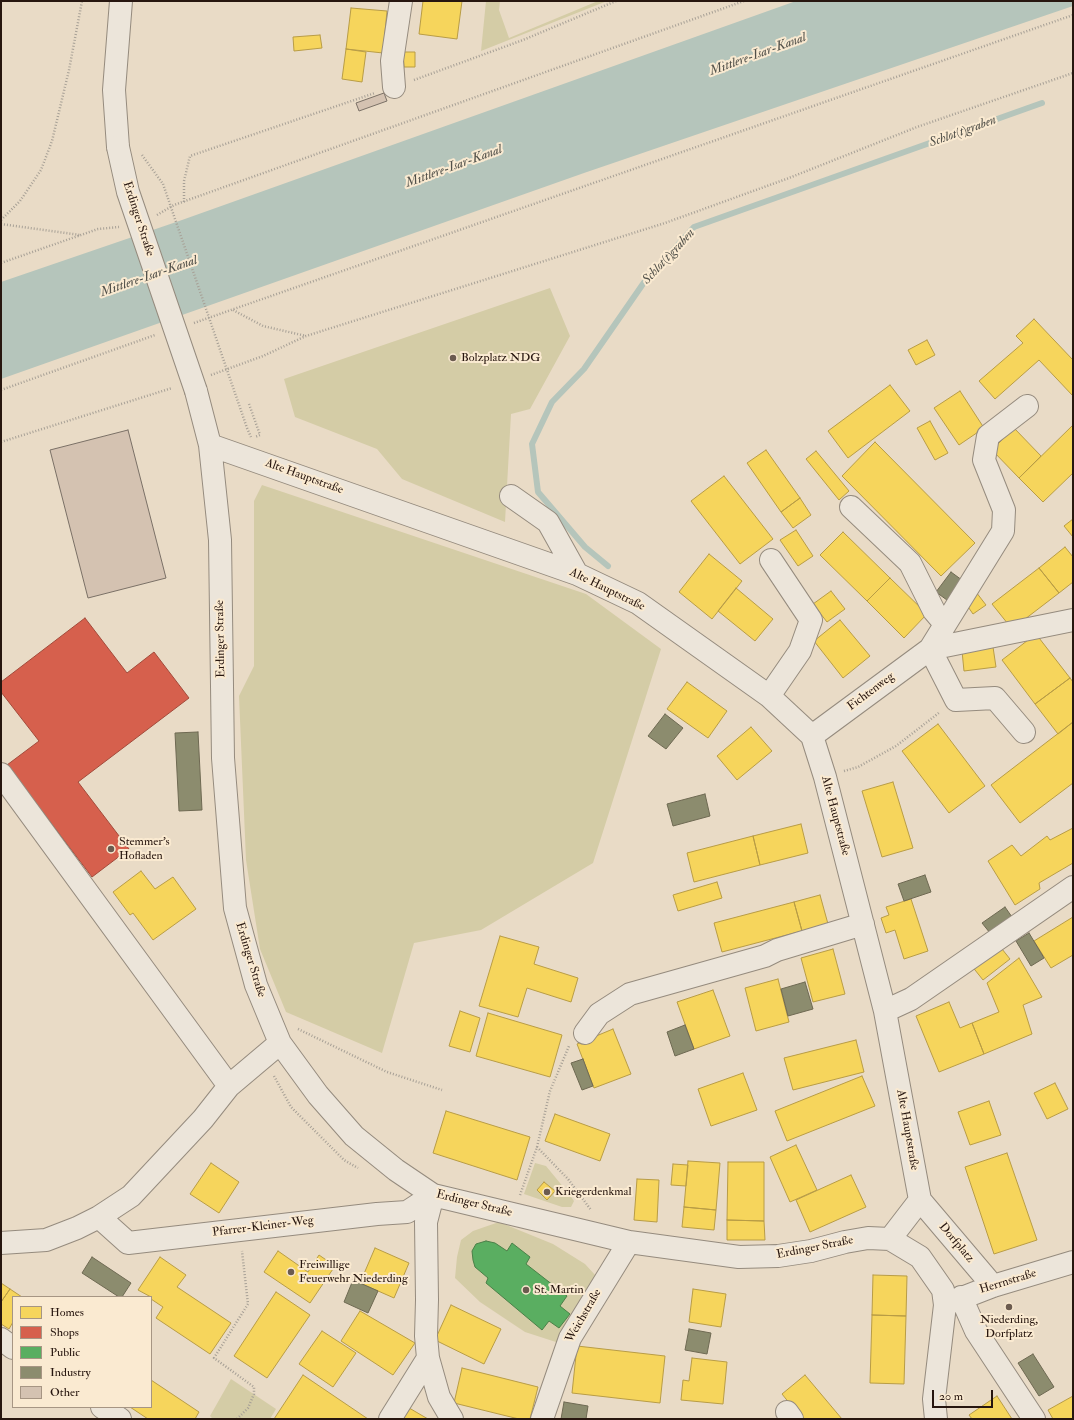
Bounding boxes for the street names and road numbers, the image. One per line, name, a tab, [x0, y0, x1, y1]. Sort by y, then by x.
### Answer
street label: Erdinger Straße	[119, 180, 157, 258]
street label: Alte Hauptstraße	[263, 456, 345, 498]
street label: Alte Hauptstraße	[567, 566, 647, 614]
street label: Erdinger Straße	[213, 600, 229, 678]
street label: Fichtenweg	[845, 670, 897, 714]
street label: Alte Hauptstraße	[817, 775, 853, 857]
street label: Erdinger Straße	[232, 921, 268, 999]
street label: Alte Hauptstraße	[893, 1088, 921, 1172]
street label: Erdinger Straße	[435, 1188, 513, 1220]
street label: Pfarrer-Kleiner-Weg	[212, 1214, 314, 1240]
street label: Dorfplatz	[935, 1220, 977, 1266]
street label: Erdinger Straße	[775, 1234, 855, 1262]
street label: Herrnstraße	[978, 1267, 1038, 1297]
street label: Weichstraße	[563, 1287, 605, 1345]

